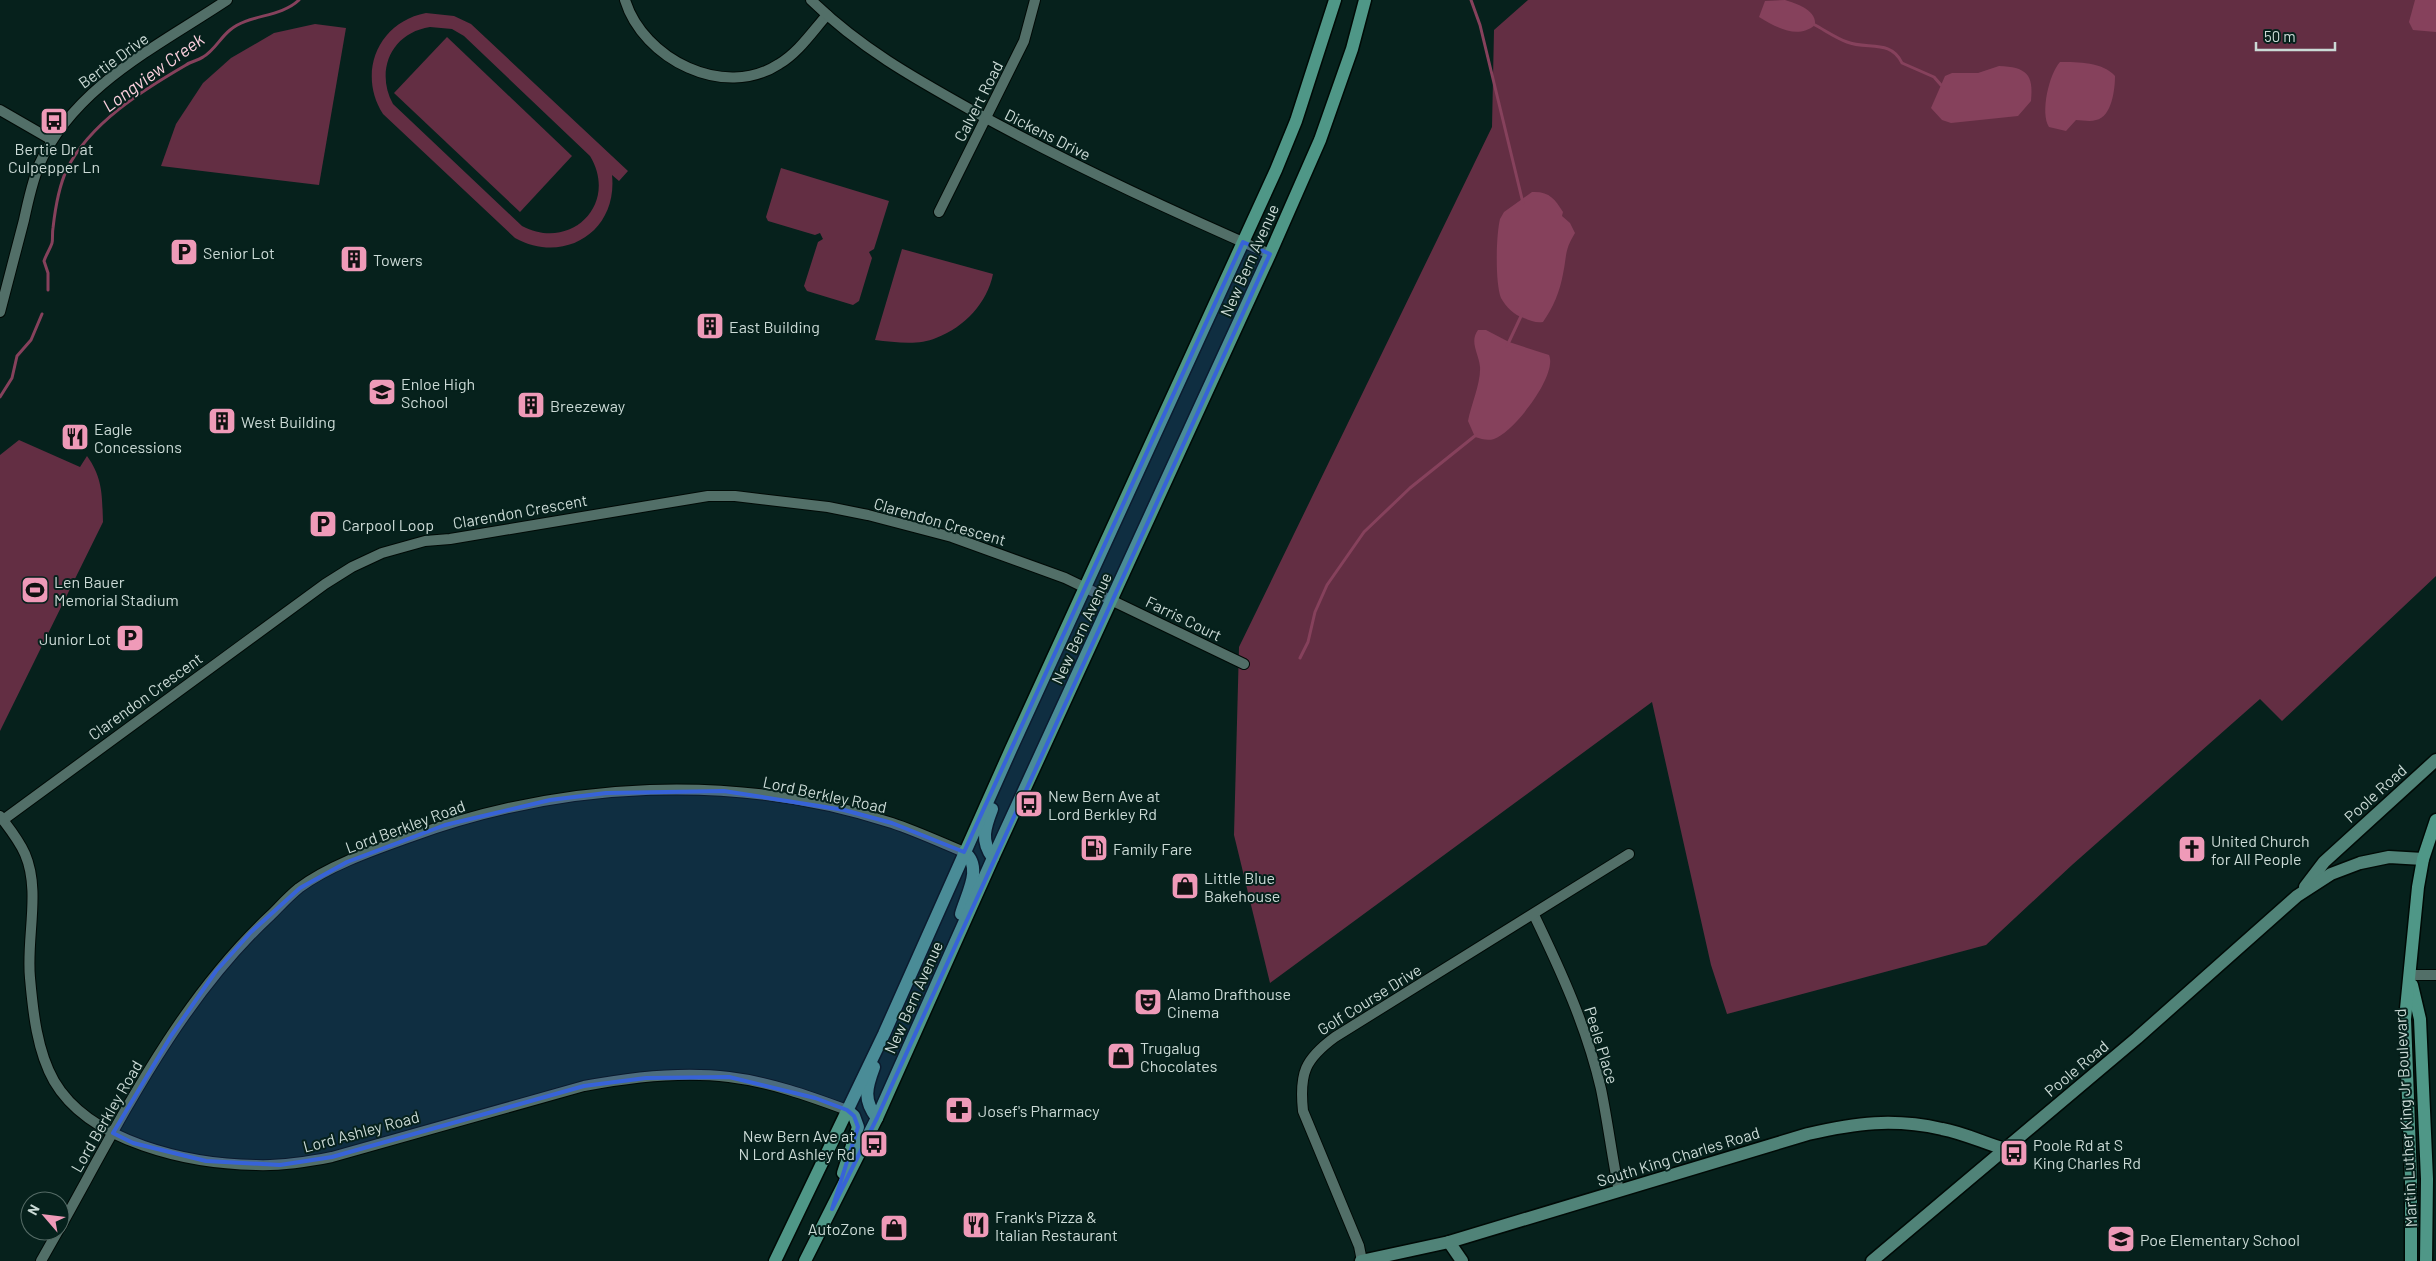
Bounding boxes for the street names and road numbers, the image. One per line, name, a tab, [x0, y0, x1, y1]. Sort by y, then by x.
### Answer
street label: Bertie Drive	[74, 28, 152, 92]
street label: Calvert Road	[950, 58, 1006, 144]
street label: Dickens Drive	[1002, 104, 1094, 164]
street label: New Bern Avenue	[1216, 201, 1282, 319]
street label: Clarendon Crescent	[451, 490, 589, 532]
street label: Clarendon Crescent	[872, 493, 1008, 549]
street label: New Bern Avenue	[1047, 569, 1115, 687]
street label: Farris Court	[1143, 591, 1225, 645]
street label: Clarendon Crescent	[84, 648, 206, 744]
street label: Poole Road	[2340, 760, 2410, 826]
street label: Lord Berkley Road	[761, 772, 889, 816]
street label: Lord Berkley Road	[343, 796, 467, 856]
street label: New Bern Avenue	[880, 938, 946, 1056]
street label: Golf Course Drive	[1314, 959, 1424, 1039]
street label: Peele Place	[1581, 1004, 1623, 1086]
street label: Martin Luther King Jr Boulevard	[2390, 1008, 2420, 1228]
street label: Poole Road	[2040, 1036, 2112, 1100]
street label: Lord Berkley Road	[66, 1057, 146, 1175]
street label: Lord Ashley Road	[301, 1106, 421, 1156]
street label: South King Charles Road	[1594, 1122, 1762, 1190]

